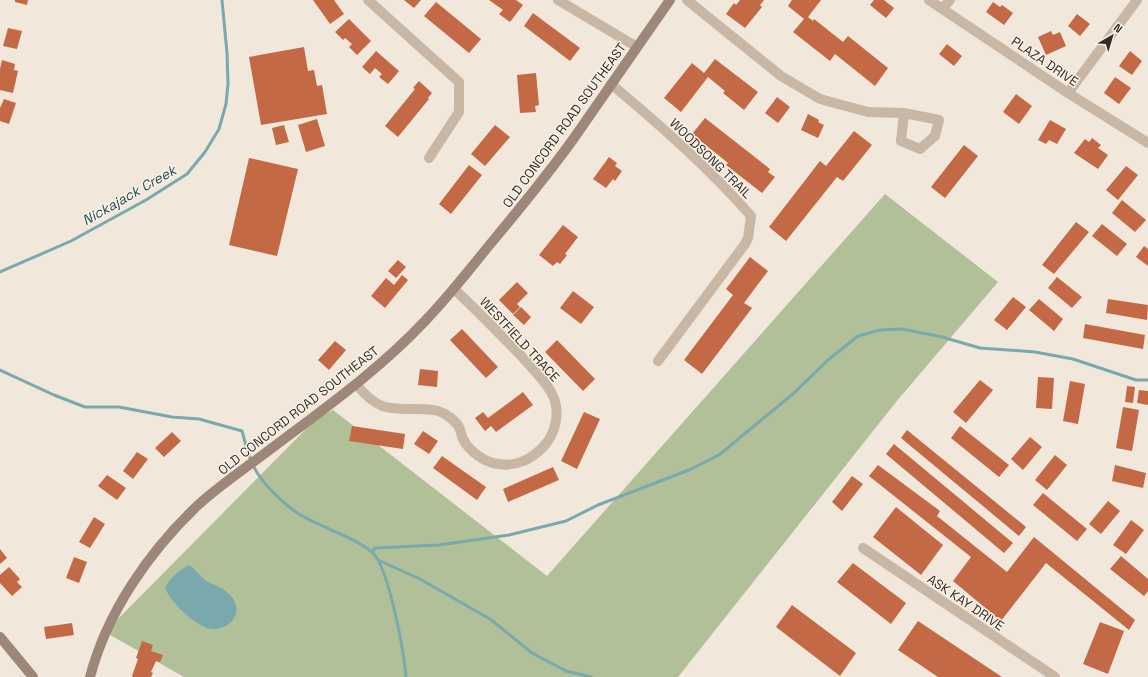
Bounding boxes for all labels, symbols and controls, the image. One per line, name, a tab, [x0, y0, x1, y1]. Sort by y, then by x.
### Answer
north arrow	[1092, 16, 1132, 56]
text: N	[1111, 20, 1125, 36]
street label: PLAZA DRIVE	[1008, 33, 1082, 90]
street label: OLD CONCORD ROAD SOUTHEAST	[499, 39, 630, 211]
street label: WOODSONG TRAIL	[666, 115, 755, 202]
water label: Nickajack Creek	[79, 160, 180, 229]
street label: WESTFIELD TRACE	[476, 293, 563, 385]
street label: OLD CONCORD ROAD SOUTHEAST	[214, 342, 383, 479]
street label: ASK KAY DRIVE	[924, 570, 1007, 634]

